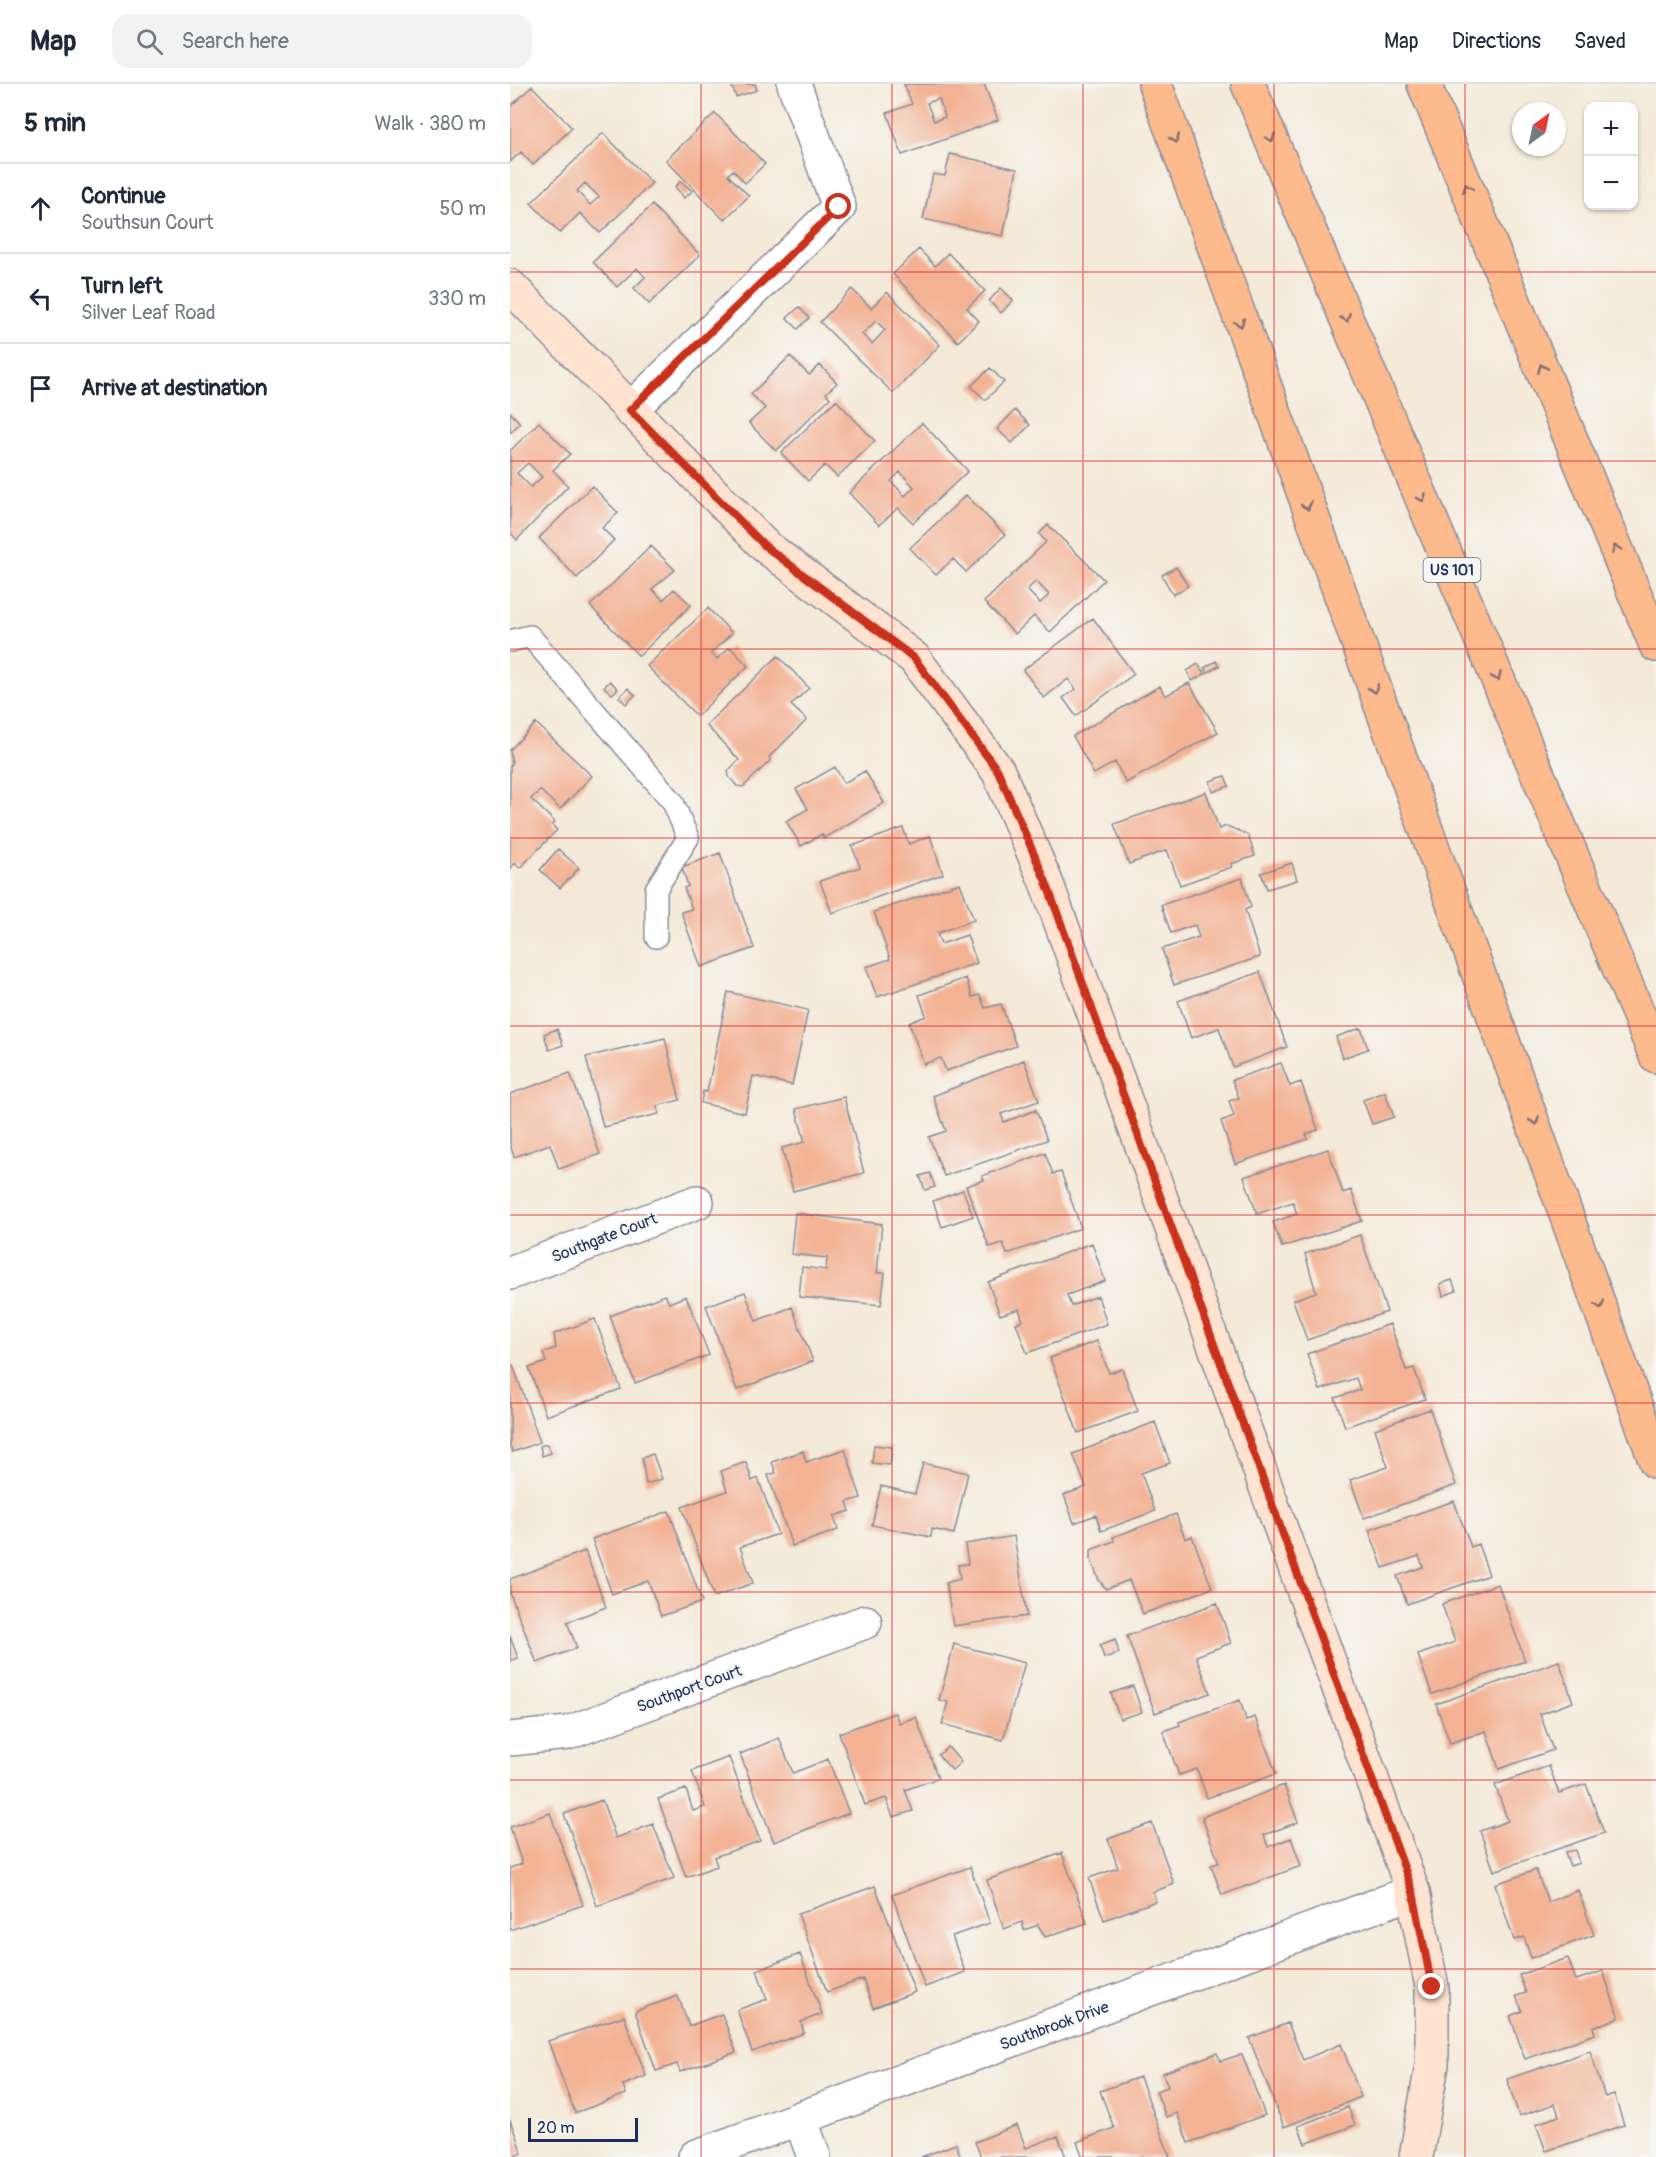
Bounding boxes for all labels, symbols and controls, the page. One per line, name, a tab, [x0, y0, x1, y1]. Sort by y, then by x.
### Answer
search box	[112, 14, 532, 68]
text: Map	[30, 24, 76, 59]
icon: search	[133, 25, 166, 58]
text: Search here	[181, 27, 289, 55]
text: Map	[1384, 28, 1419, 55]
text: Directions	[1452, 28, 1541, 55]
text: Saved	[1574, 28, 1626, 55]
north arrow	[1512, 102, 1566, 156]
map controls	[1584, 102, 1638, 210]
button: +	[1584, 102, 1638, 156]
text: 5 min	[24, 107, 86, 139]
text: Walk · 380 m	[374, 111, 486, 136]
one-way arrow	[1264, 132, 1276, 143]
one-way arrow	[1167, 133, 1180, 144]
button: −	[1584, 156, 1638, 210]
text: Continue	[81, 182, 165, 210]
one-way arrow	[1462, 184, 1474, 195]
icon: ahead	[24, 192, 57, 225]
route start	[825, 193, 851, 219]
text: 50 m	[439, 196, 486, 221]
text: Southsun Court	[81, 210, 214, 235]
text: Turn left	[81, 272, 163, 300]
icon: left	[24, 282, 57, 315]
text: 330 m	[428, 286, 486, 311]
text: Silver Leaf Road	[81, 300, 216, 325]
one-way arrow	[1339, 311, 1351, 322]
one-way arrow	[1233, 317, 1246, 328]
one-way arrow	[1537, 364, 1549, 375]
icon: arrive	[24, 372, 57, 405]
text: Arrive at destination	[81, 374, 267, 402]
one-way arrow	[1415, 491, 1427, 502]
one-way arrow	[1299, 500, 1312, 511]
one-way arrow	[1611, 544, 1623, 555]
road number: US 101	[1424, 558, 1480, 582]
one-way arrow	[1490, 671, 1502, 682]
one-way arrow	[1366, 683, 1379, 694]
one-way arrow	[1527, 1115, 1540, 1126]
street label: Southgate Court	[549, 1208, 660, 1267]
one-way arrow	[1593, 1299, 1606, 1310]
street label: Southport Court	[634, 1660, 745, 1717]
route end	[1418, 1973, 1444, 1999]
street label: Southbrook Drive	[997, 1997, 1112, 2055]
scale bar	[528, 2115, 638, 2142]
text: 20 m	[537, 2118, 575, 2138]

